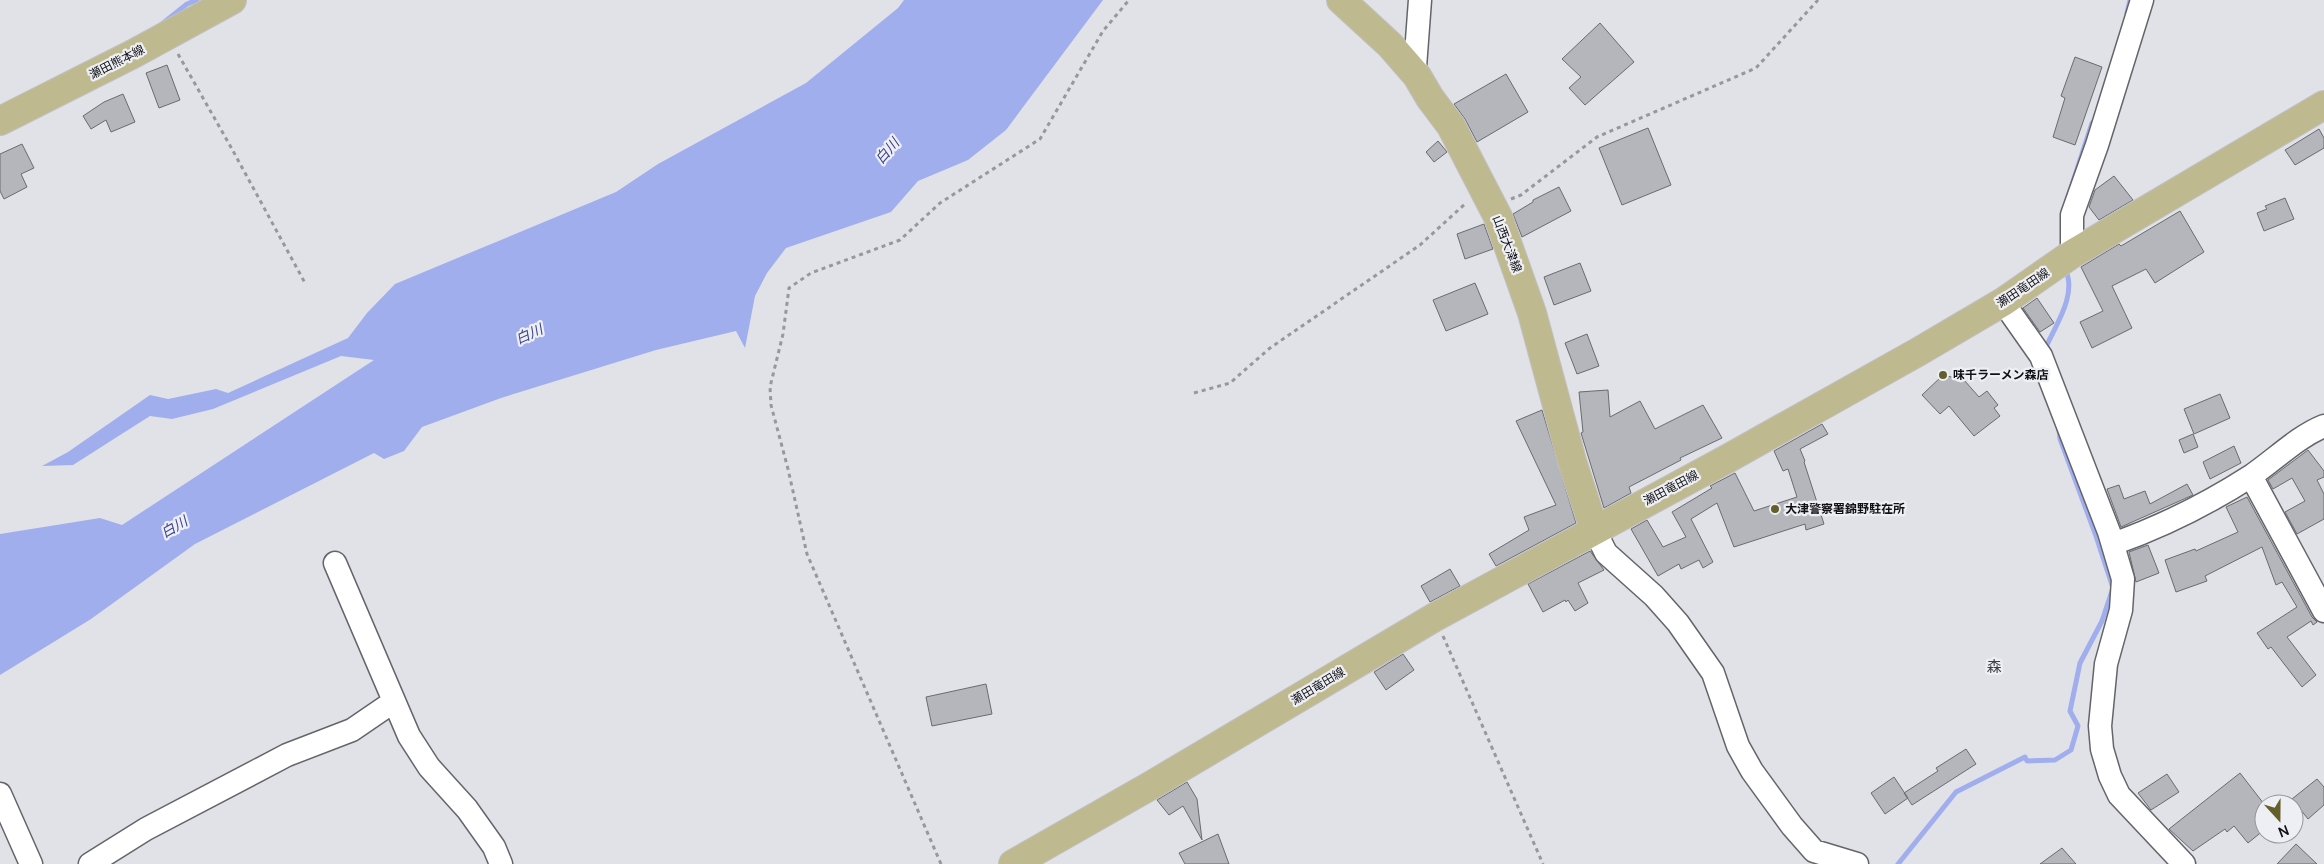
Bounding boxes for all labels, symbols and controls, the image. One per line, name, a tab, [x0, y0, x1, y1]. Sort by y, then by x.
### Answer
street label: 瀬田熊本線	[86, 40, 147, 83]
water label: 白川	[870, 132, 904, 167]
street label: 山西大津線	[1489, 213, 1526, 275]
street label: 瀬田竜田線	[1993, 264, 2052, 311]
water label: 白川	[512, 318, 547, 348]
place label: 味千ラーメン森店	[1953, 366, 2049, 383]
marker: 味千ラーメン森店	[1937, 369, 1949, 381]
street label: 瀬田竜田線	[1640, 466, 1701, 509]
place label: 大津警察署錦野駐在所	[1785, 500, 1905, 517]
marker: 大津警察署錦野駐在所	[1769, 503, 1781, 515]
water label: 白川	[157, 510, 192, 542]
district label: 森	[1986, 656, 2002, 677]
street label: 瀬田竜田線	[1288, 663, 1348, 708]
north arrow	[2254, 794, 2304, 844]
text: N	[2276, 821, 2292, 842]

